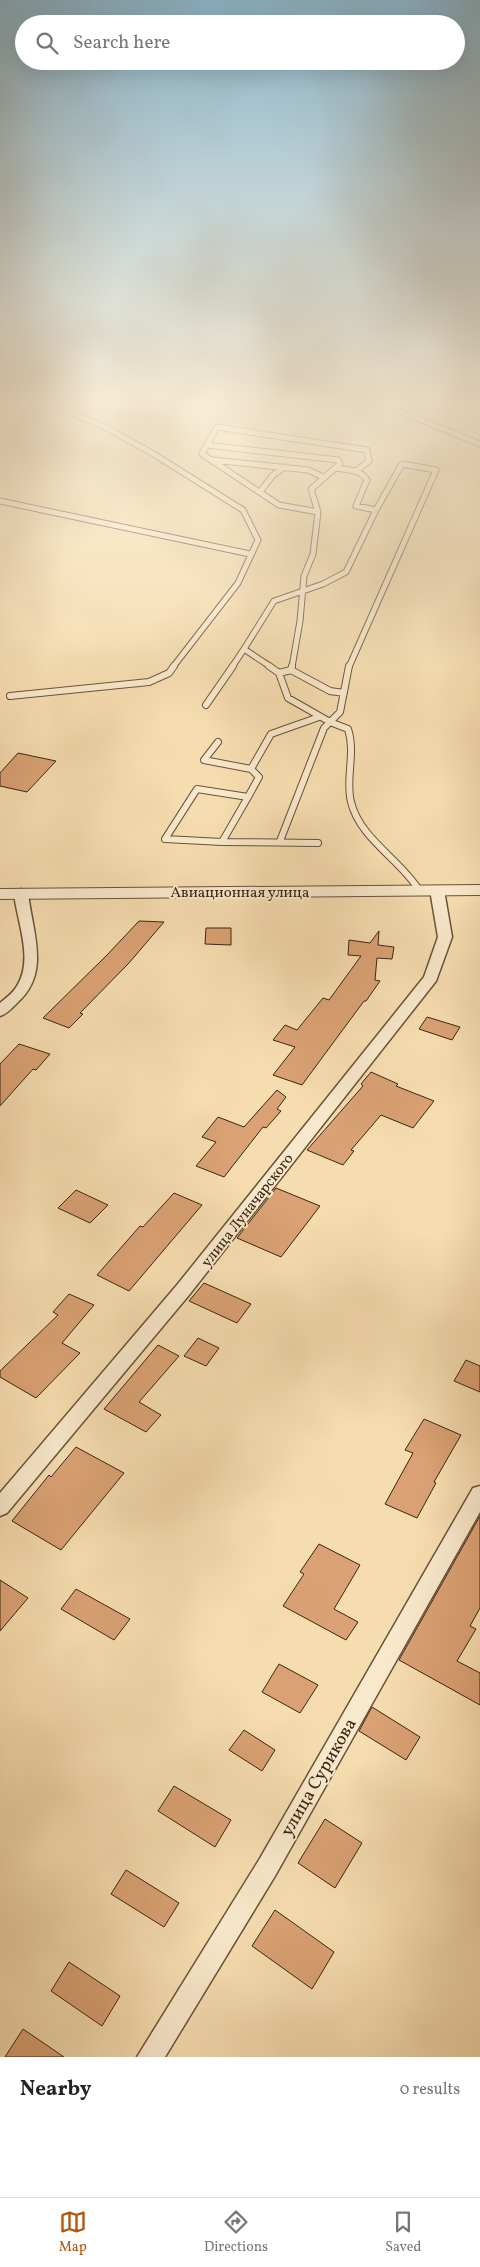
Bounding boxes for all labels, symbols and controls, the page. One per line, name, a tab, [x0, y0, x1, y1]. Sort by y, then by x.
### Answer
search box	[15, 15, 465, 70]
icon: search	[33, 29, 61, 57]
text: Search here	[73, 30, 170, 56]
street label: Авиационная улица	[170, 883, 310, 904]
street label: улица Луначарского	[197, 1150, 299, 1272]
street label: улица Сурикова	[275, 1714, 363, 1841]
text: Nearby	[20, 2075, 91, 2104]
text: 0 results	[400, 2079, 460, 2101]
tab: Map	[59, 2208, 87, 2257]
tab: Directions	[204, 2208, 268, 2257]
tab: Saved	[385, 2208, 421, 2257]

